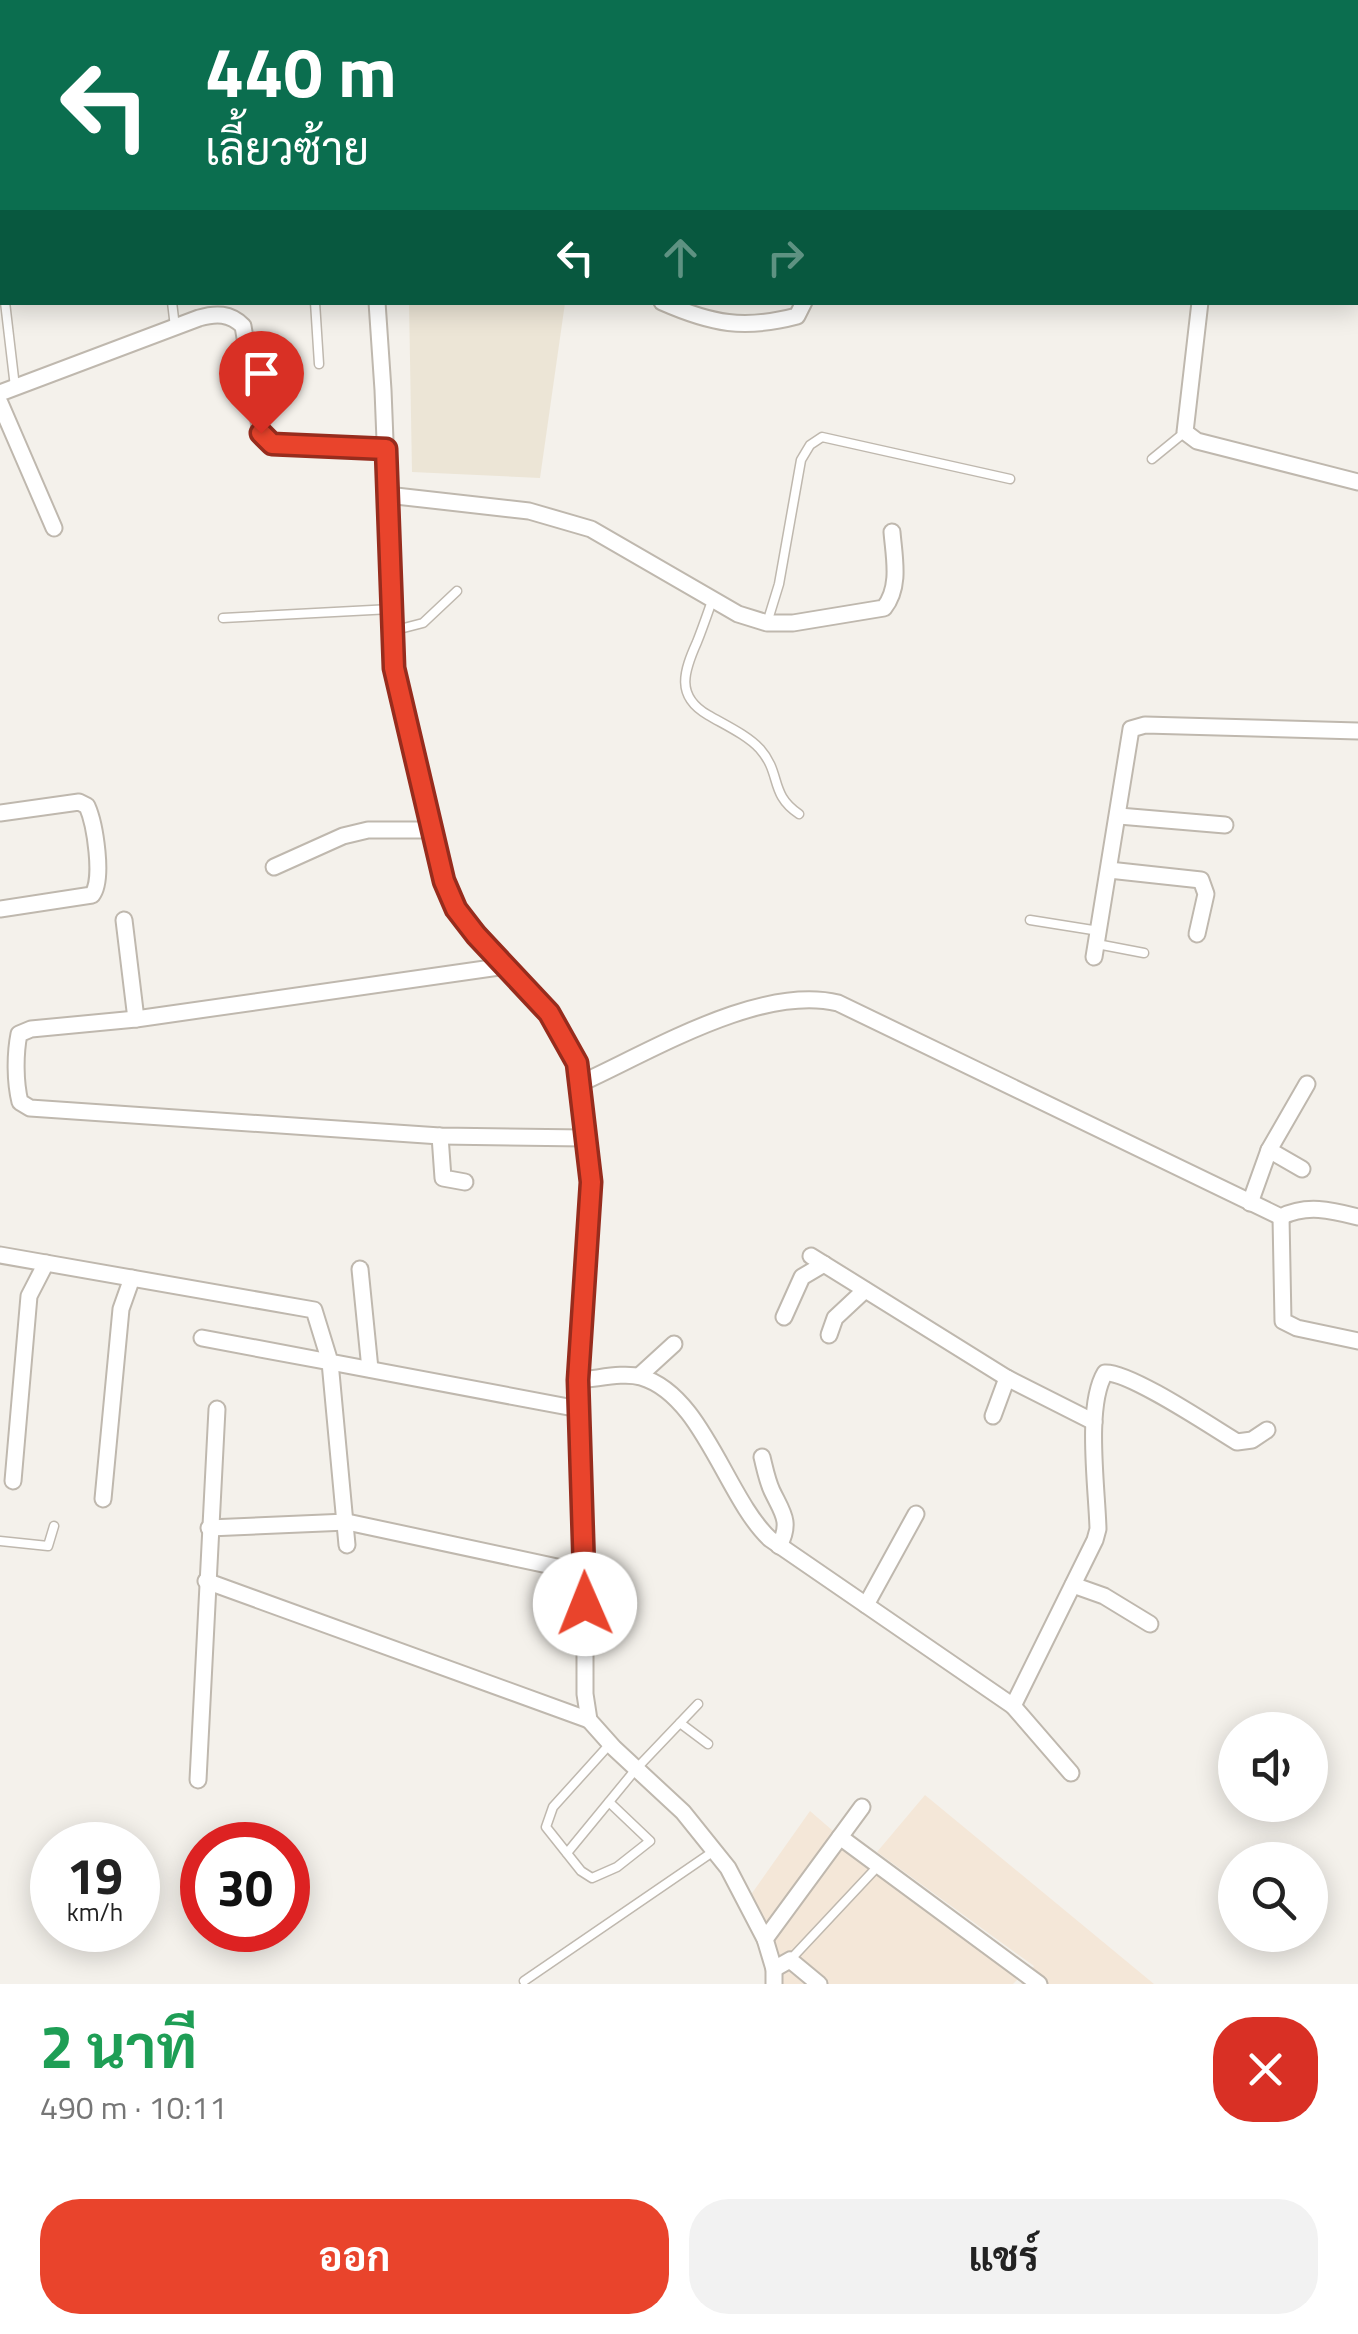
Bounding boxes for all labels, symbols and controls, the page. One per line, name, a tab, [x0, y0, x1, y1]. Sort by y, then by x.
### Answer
text: 440 m	[205, 18, 397, 124]
icon: left	[40, 40, 170, 170]
text: เลี้ยวซ้าย	[205, 114, 369, 182]
icon: left	[548, 230, 603, 285]
icon: ahead	[653, 230, 708, 285]
icon: right	[758, 230, 813, 285]
pin	[219, 331, 304, 434]
icon: arrive	[234, 346, 289, 401]
position arrow	[533, 1552, 637, 1656]
map controls	[1218, 1712, 1328, 1952]
button: sound	[1218, 1712, 1328, 1822]
speed limit sign: 30	[180, 1822, 310, 1952]
text: 19	[67, 1837, 123, 1913]
button: search	[1218, 1842, 1328, 1952]
text: km/h	[67, 1893, 123, 1931]
text: 2 นาที	[40, 2000, 197, 2091]
button: close	[1213, 2017, 1318, 2122]
text: 490 m · 10:11	[40, 2083, 227, 2131]
button: ออก	[40, 2199, 669, 2314]
button: แชร์	[689, 2199, 1318, 2314]

